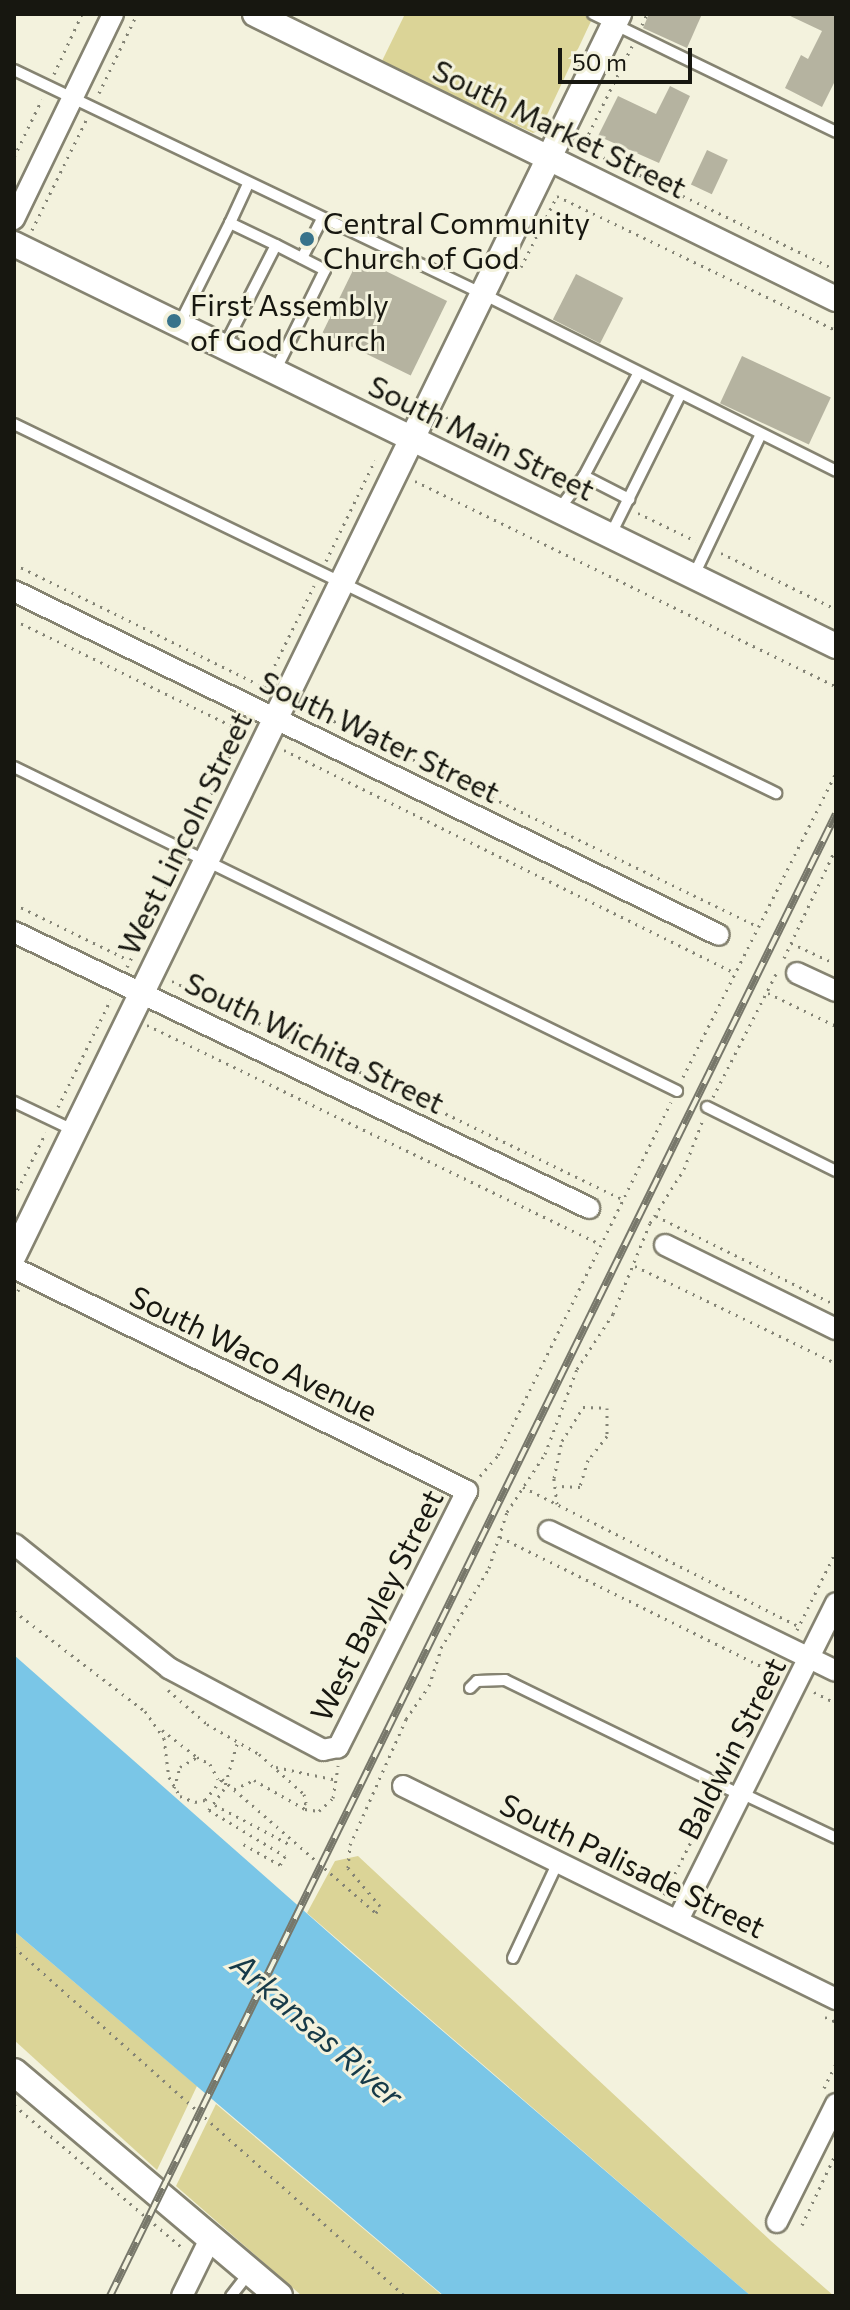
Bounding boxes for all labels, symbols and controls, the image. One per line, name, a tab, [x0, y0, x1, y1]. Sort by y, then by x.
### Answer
scale bar	[562, 32, 696, 82]
text: 50 m	[572, 47, 627, 76]
street label: South Market Street	[427, 51, 693, 205]
place label: Central Community Church of God	[323, 204, 590, 274]
marker: Central Community Church of God	[298, 230, 316, 248]
place label: First Assembly of God Church	[190, 286, 389, 356]
marker: First Assembly of God Church	[165, 312, 183, 330]
street label: South Main Street	[363, 367, 601, 507]
street label: South Water Street	[254, 662, 506, 810]
street label: West Lincoln Street	[109, 706, 259, 960]
street label: South Wichita Street	[179, 964, 451, 1120]
street label: South Waco Avenue	[124, 1277, 384, 1429]
street label: West Bayley Street	[302, 1483, 450, 1727]
street label: Baldwin Street	[670, 1651, 792, 1845]
street label: South Palisade Street	[495, 1785, 771, 1945]
water label: Arkansas River	[224, 1944, 412, 2114]

